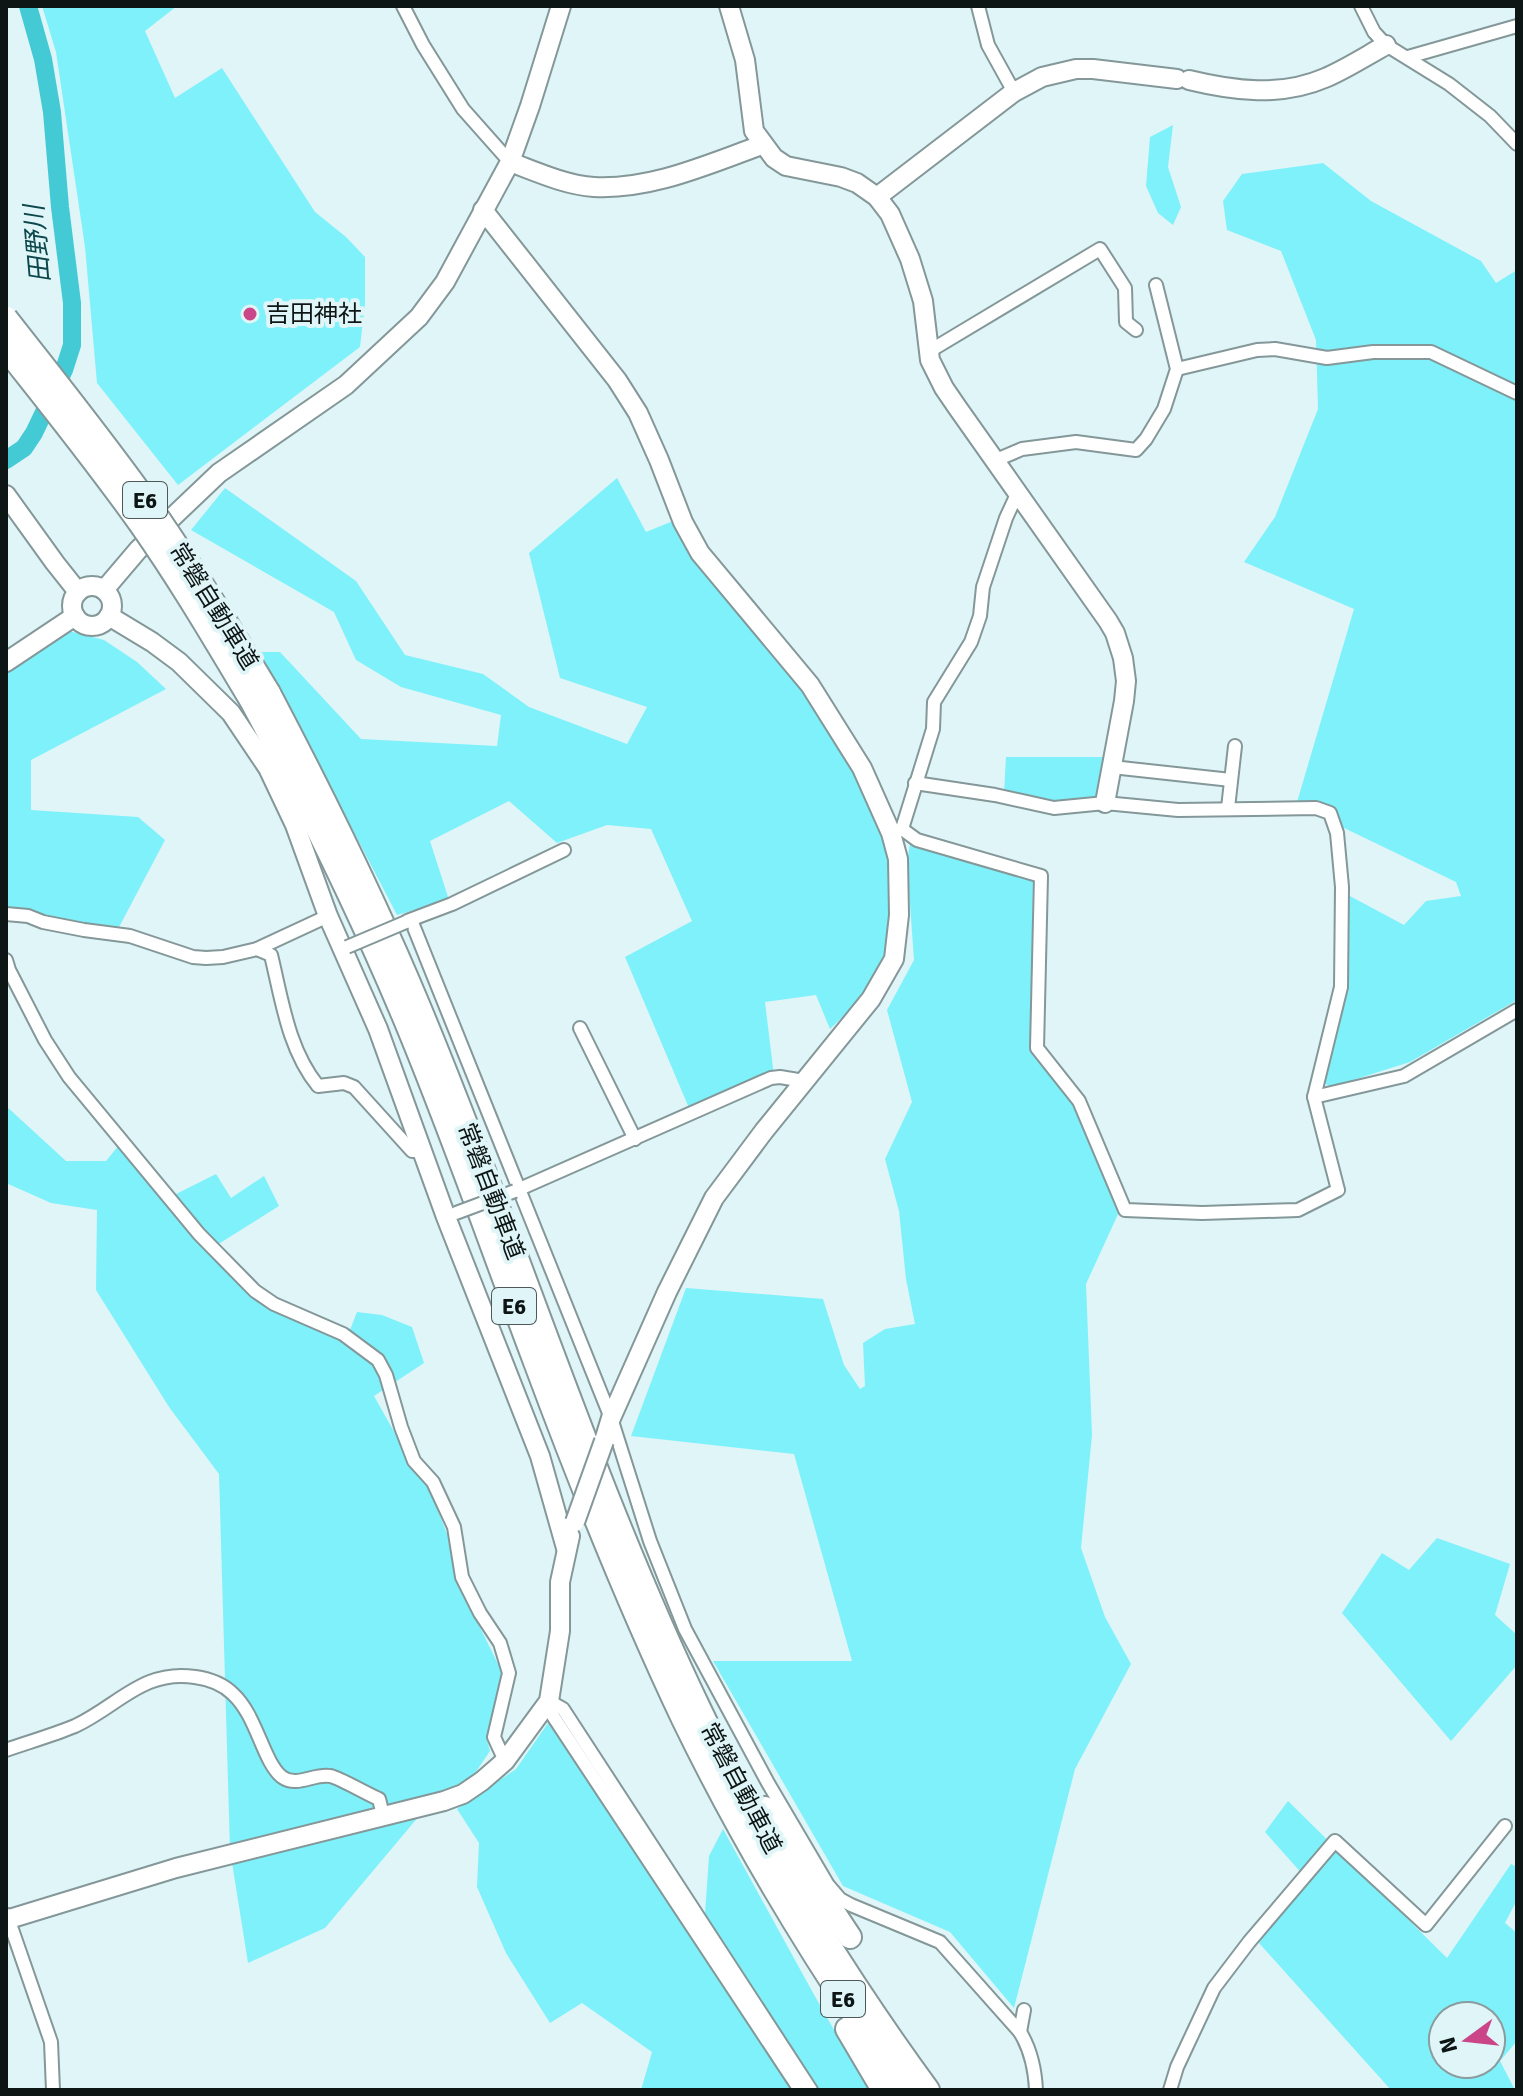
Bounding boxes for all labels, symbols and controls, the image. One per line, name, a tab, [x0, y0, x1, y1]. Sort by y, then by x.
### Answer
water label: 田野川	[18, 201, 57, 284]
place label: 吉田神社	[266, 299, 362, 329]
marker: 吉田神社	[241, 305, 259, 323]
road number: E6	[123, 482, 167, 518]
street label: 常磐自動車道	[163, 537, 265, 675]
street label: 常磐自動車道	[451, 1118, 531, 1264]
road number: E6	[492, 1288, 536, 1324]
street label: 常磐自動車道	[694, 1717, 788, 1859]
road number: E6	[821, 1981, 865, 2017]
north arrow	[1427, 2000, 1507, 2080]
text: N	[1433, 2034, 1463, 2056]

